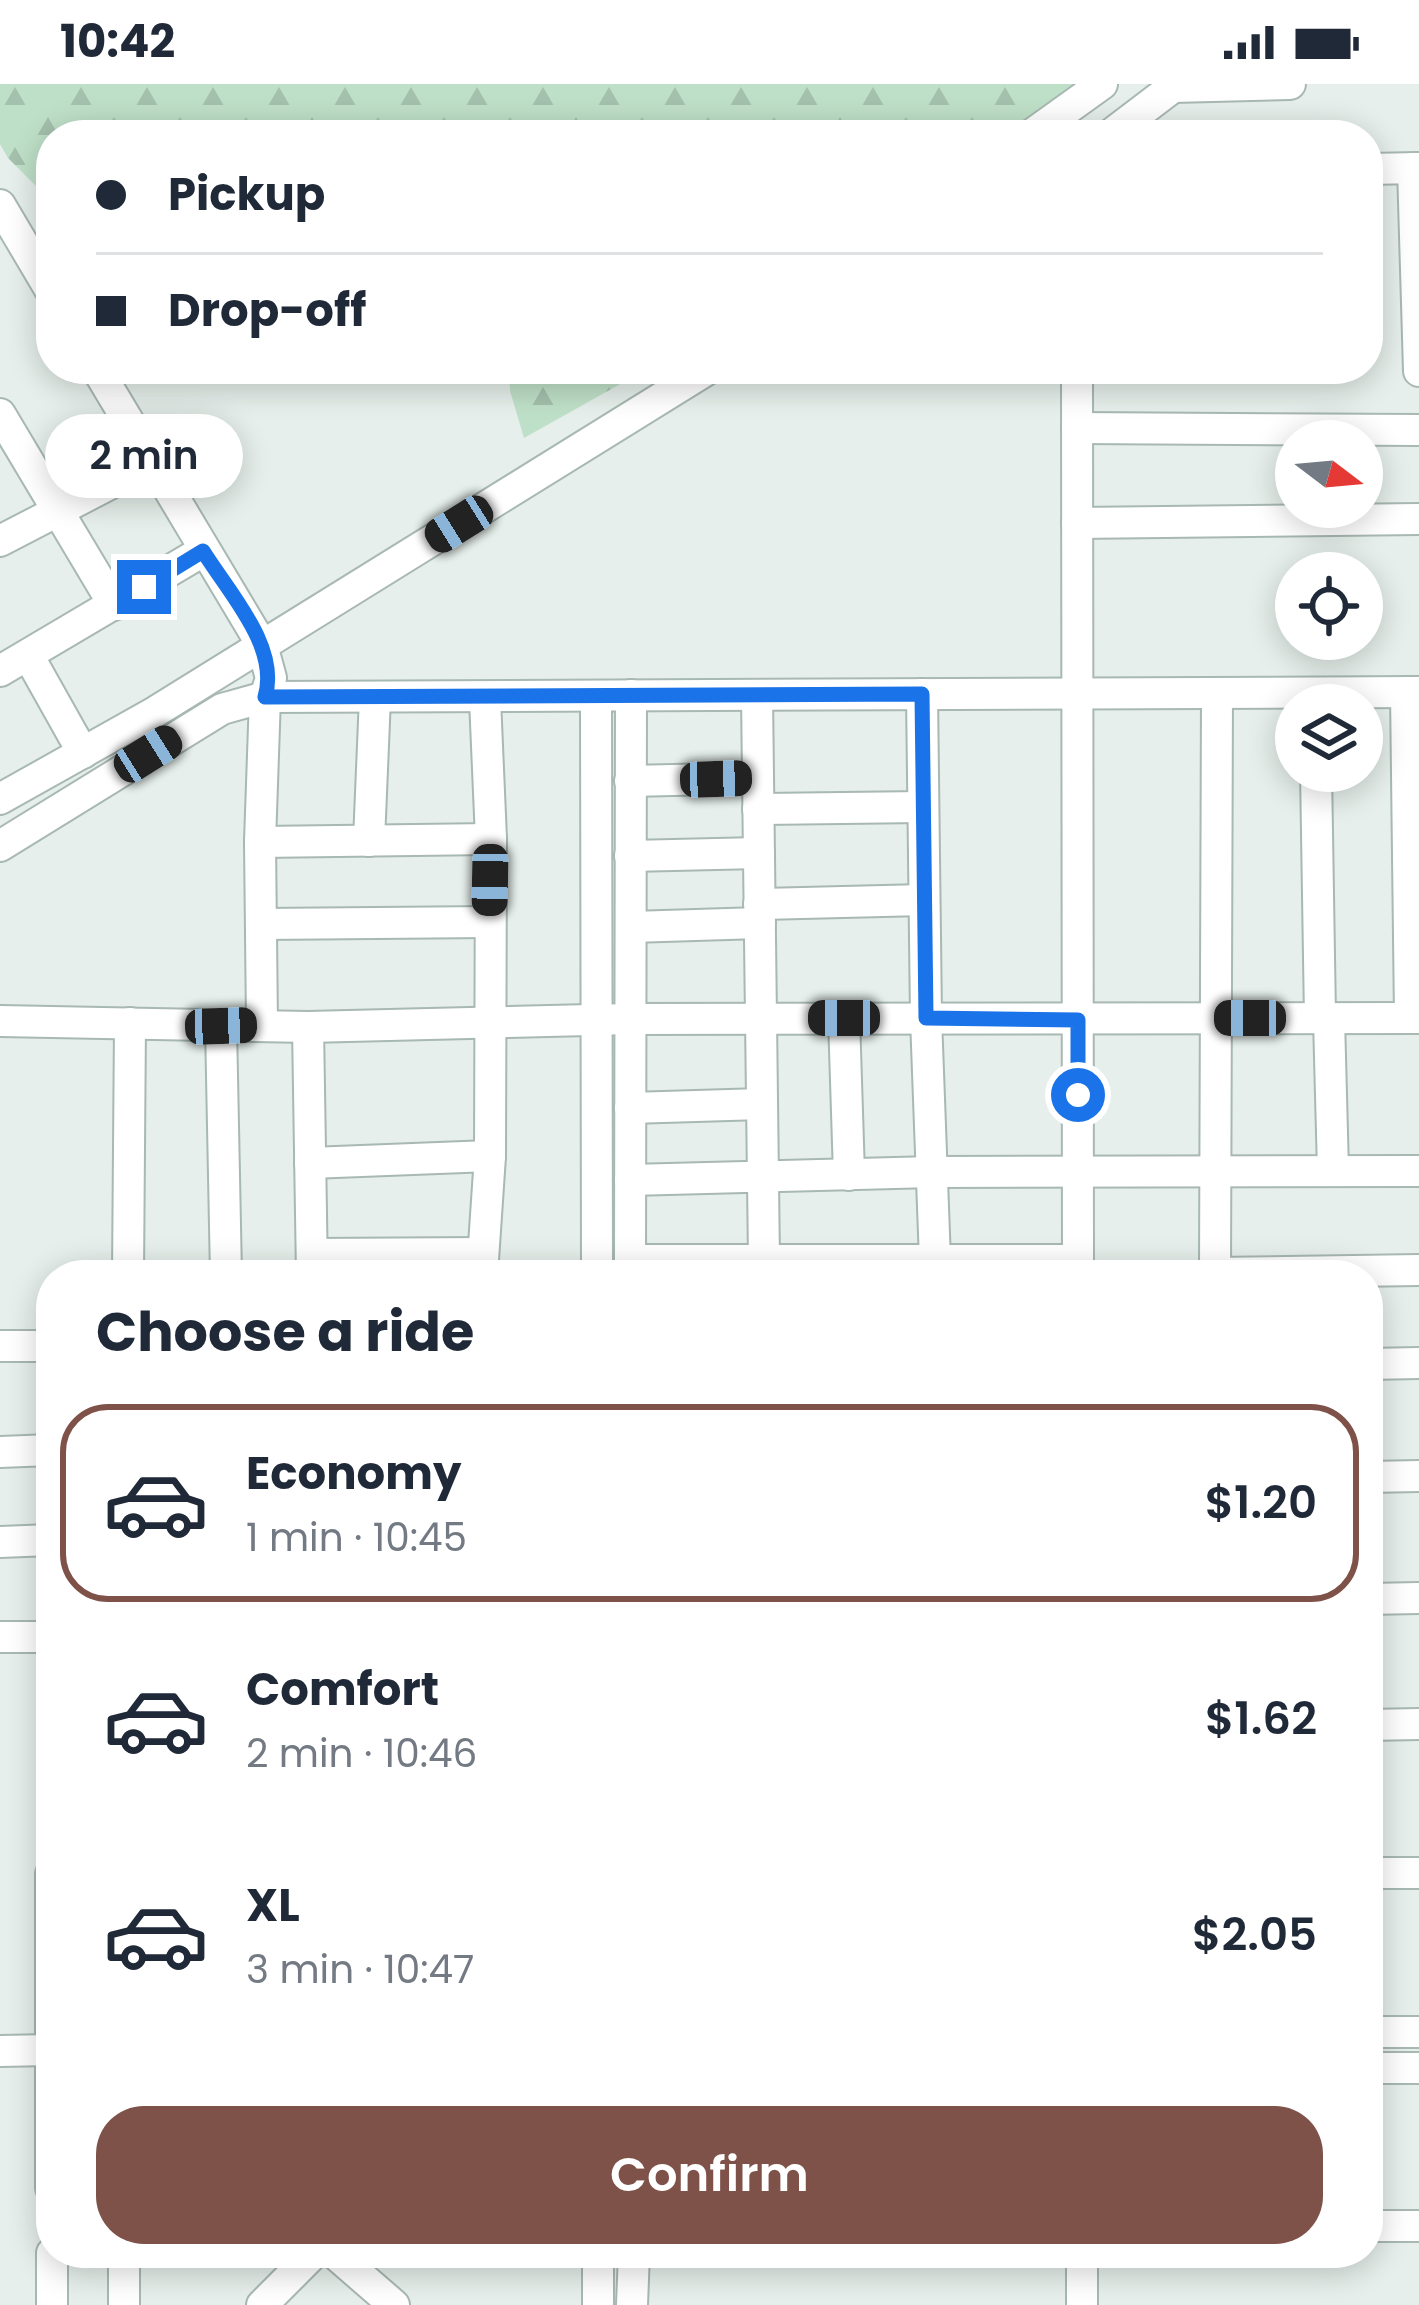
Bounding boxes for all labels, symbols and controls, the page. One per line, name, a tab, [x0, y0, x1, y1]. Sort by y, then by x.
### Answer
text: 10:42	[60, 10, 175, 73]
text: Pickup	[168, 163, 325, 226]
text: Drop-off	[168, 279, 366, 342]
callout: 2 min	[45, 413, 243, 497]
north arrow	[1275, 420, 1383, 528]
map controls	[1275, 420, 1383, 792]
text: 2 min	[89, 428, 199, 483]
car	[419, 490, 499, 558]
button: locate	[1275, 552, 1383, 660]
route end	[117, 560, 171, 614]
button: layers	[1275, 684, 1383, 792]
car	[108, 720, 188, 788]
car	[679, 760, 753, 798]
car	[471, 844, 509, 916]
car	[808, 1000, 880, 1036]
car	[1214, 1000, 1286, 1036]
car	[184, 1007, 258, 1045]
route start	[1051, 1068, 1105, 1122]
text: Choose a ride	[96, 1294, 474, 1370]
text: Economy	[246, 1442, 461, 1505]
icon: car	[102, 1449, 210, 1557]
text: $1.20	[1205, 1471, 1317, 1534]
text: 1 min · 10:45	[246, 1510, 467, 1565]
text: Comfort	[246, 1658, 439, 1721]
icon: car	[102, 1665, 210, 1773]
text: $1.62	[1205, 1687, 1317, 1750]
text: 2 min · 10:46	[246, 1726, 477, 1781]
text: XL	[246, 1874, 300, 1937]
icon: car	[102, 1881, 210, 1989]
text: $2.05	[1192, 1903, 1317, 1966]
text: 3 min · 10:47	[246, 1942, 474, 1997]
button: Confirm	[96, 2106, 1323, 2244]

